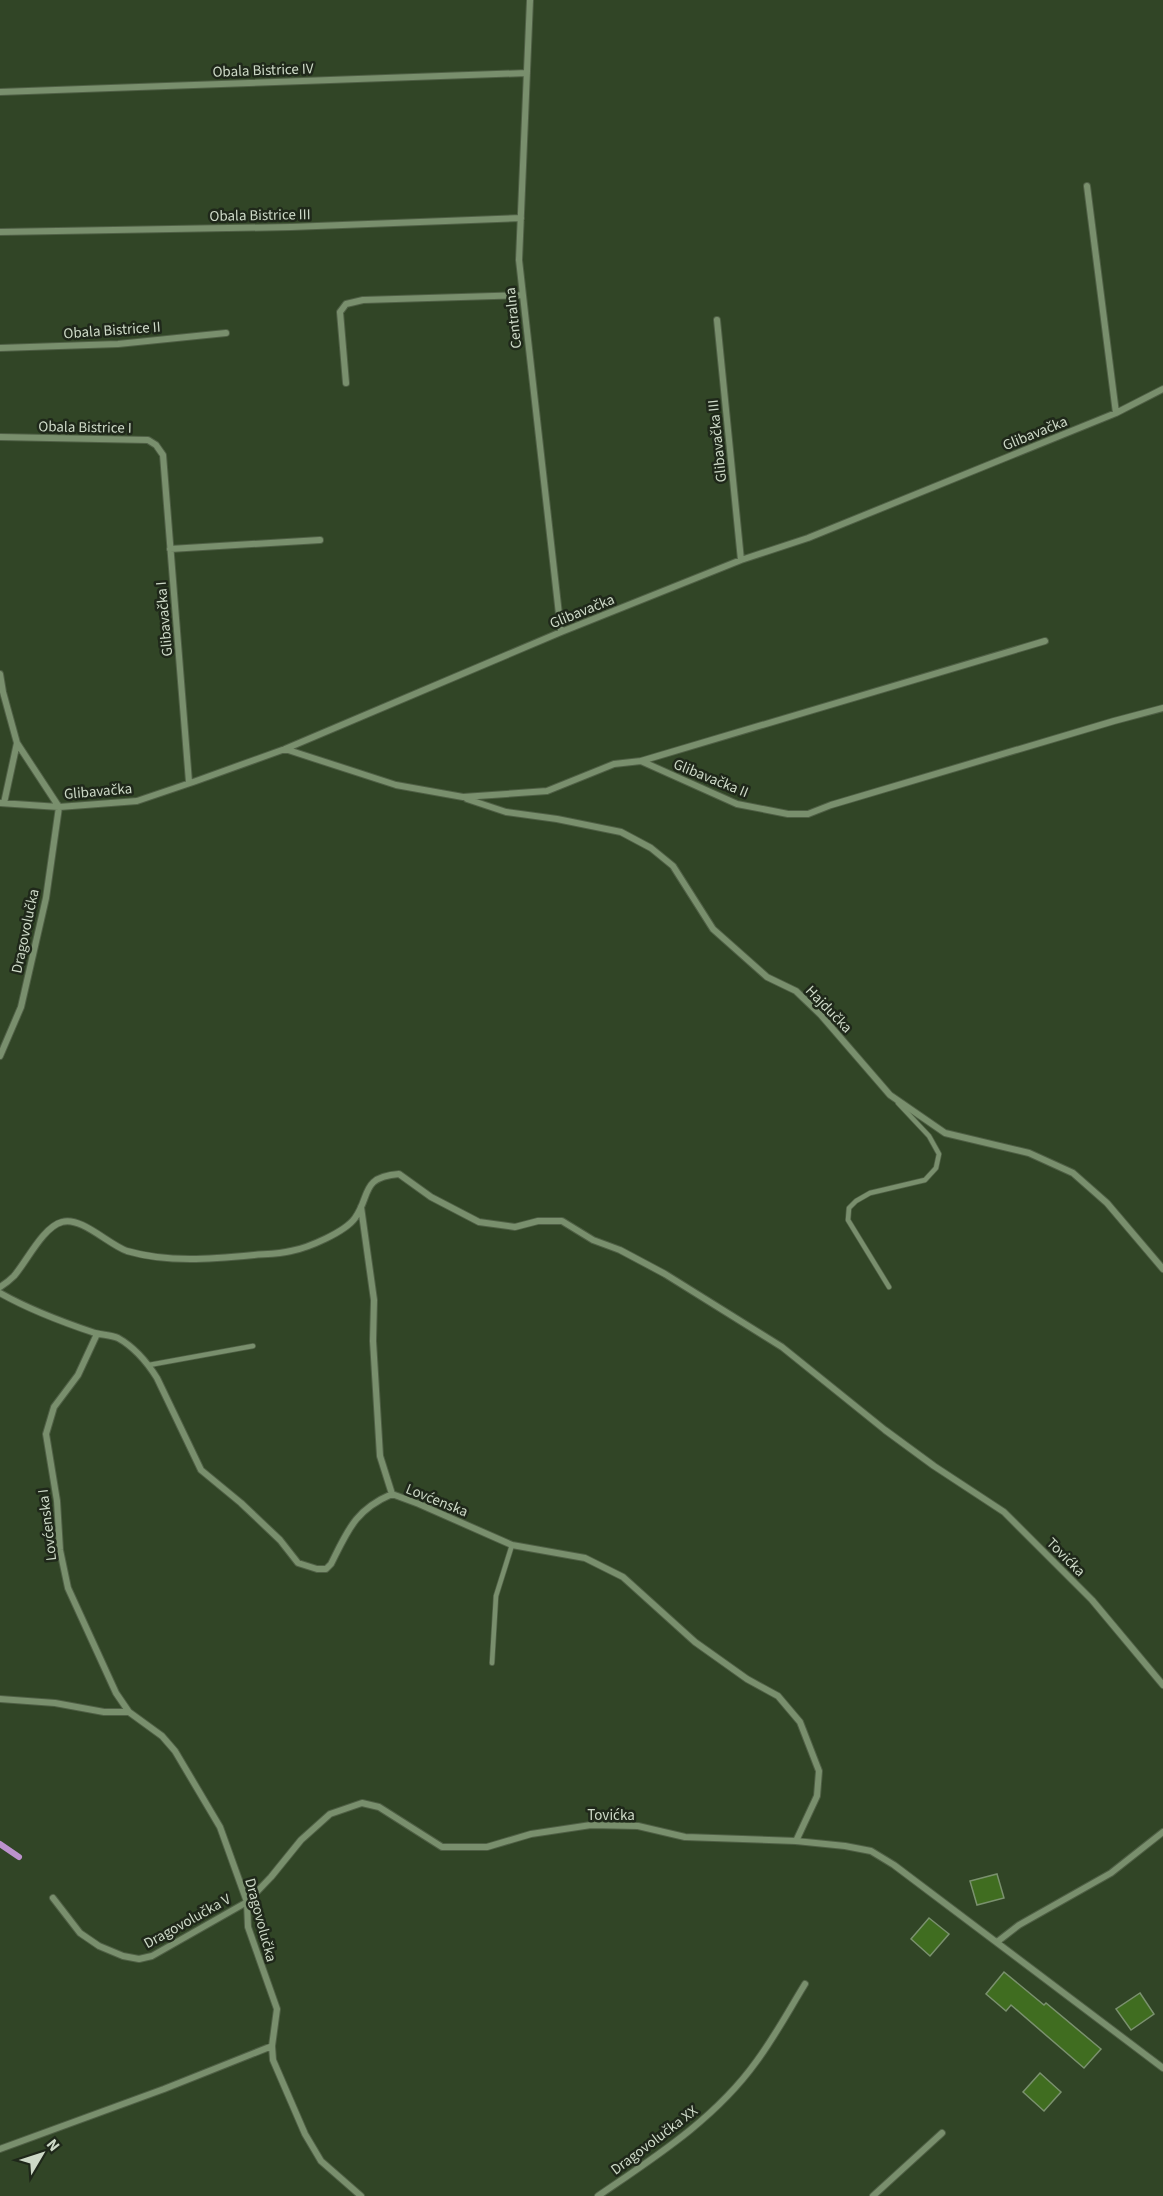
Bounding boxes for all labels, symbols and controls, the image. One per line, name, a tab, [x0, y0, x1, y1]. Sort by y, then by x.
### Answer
street label: Obala Bistrice IV	[212, 58, 314, 83]
street label: Obala Bistrice III	[209, 204, 311, 227]
street label: Centralna	[500, 286, 527, 350]
street label: Obala Bistrice II	[63, 317, 161, 344]
street label: Glibavačka III	[703, 398, 732, 483]
street label: Glibavačka	[1000, 411, 1071, 456]
street label: Obala Bistrice I	[38, 416, 132, 439]
street label: Glibavačka I	[151, 581, 178, 657]
street label: Glibavačka	[547, 589, 618, 634]
street label: Glibavačka II	[670, 754, 751, 803]
street label: Glibavačka	[63, 778, 133, 805]
street label: Dragovolučka	[6, 887, 45, 975]
street label: Hajdučka	[801, 981, 857, 1038]
street label: Lovćenska	[403, 1478, 471, 1522]
street label: Lovćenska I	[33, 1488, 62, 1562]
street label: Tovićka	[1041, 1533, 1090, 1582]
street label: Tovićka	[587, 1805, 635, 1826]
street label: Dragovolučka	[239, 1876, 282, 1964]
street label: Dragovolučka V	[140, 1889, 235, 1954]
street label: Dragovolučka XX	[606, 2100, 702, 2180]
north arrow	[12, 2124, 72, 2184]
text: N	[41, 2134, 65, 2156]

